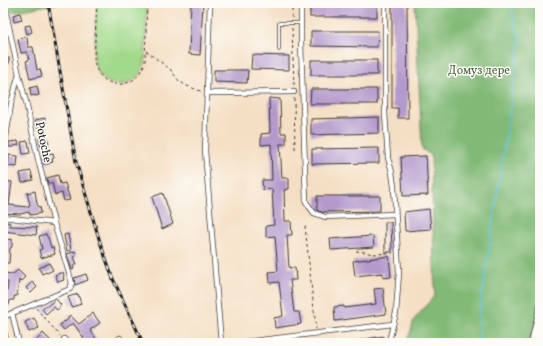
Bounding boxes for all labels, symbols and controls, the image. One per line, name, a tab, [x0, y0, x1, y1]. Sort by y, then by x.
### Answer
park label: Домуз дере	[448, 63, 510, 79]
street label: Potoche	[31, 120, 55, 164]

